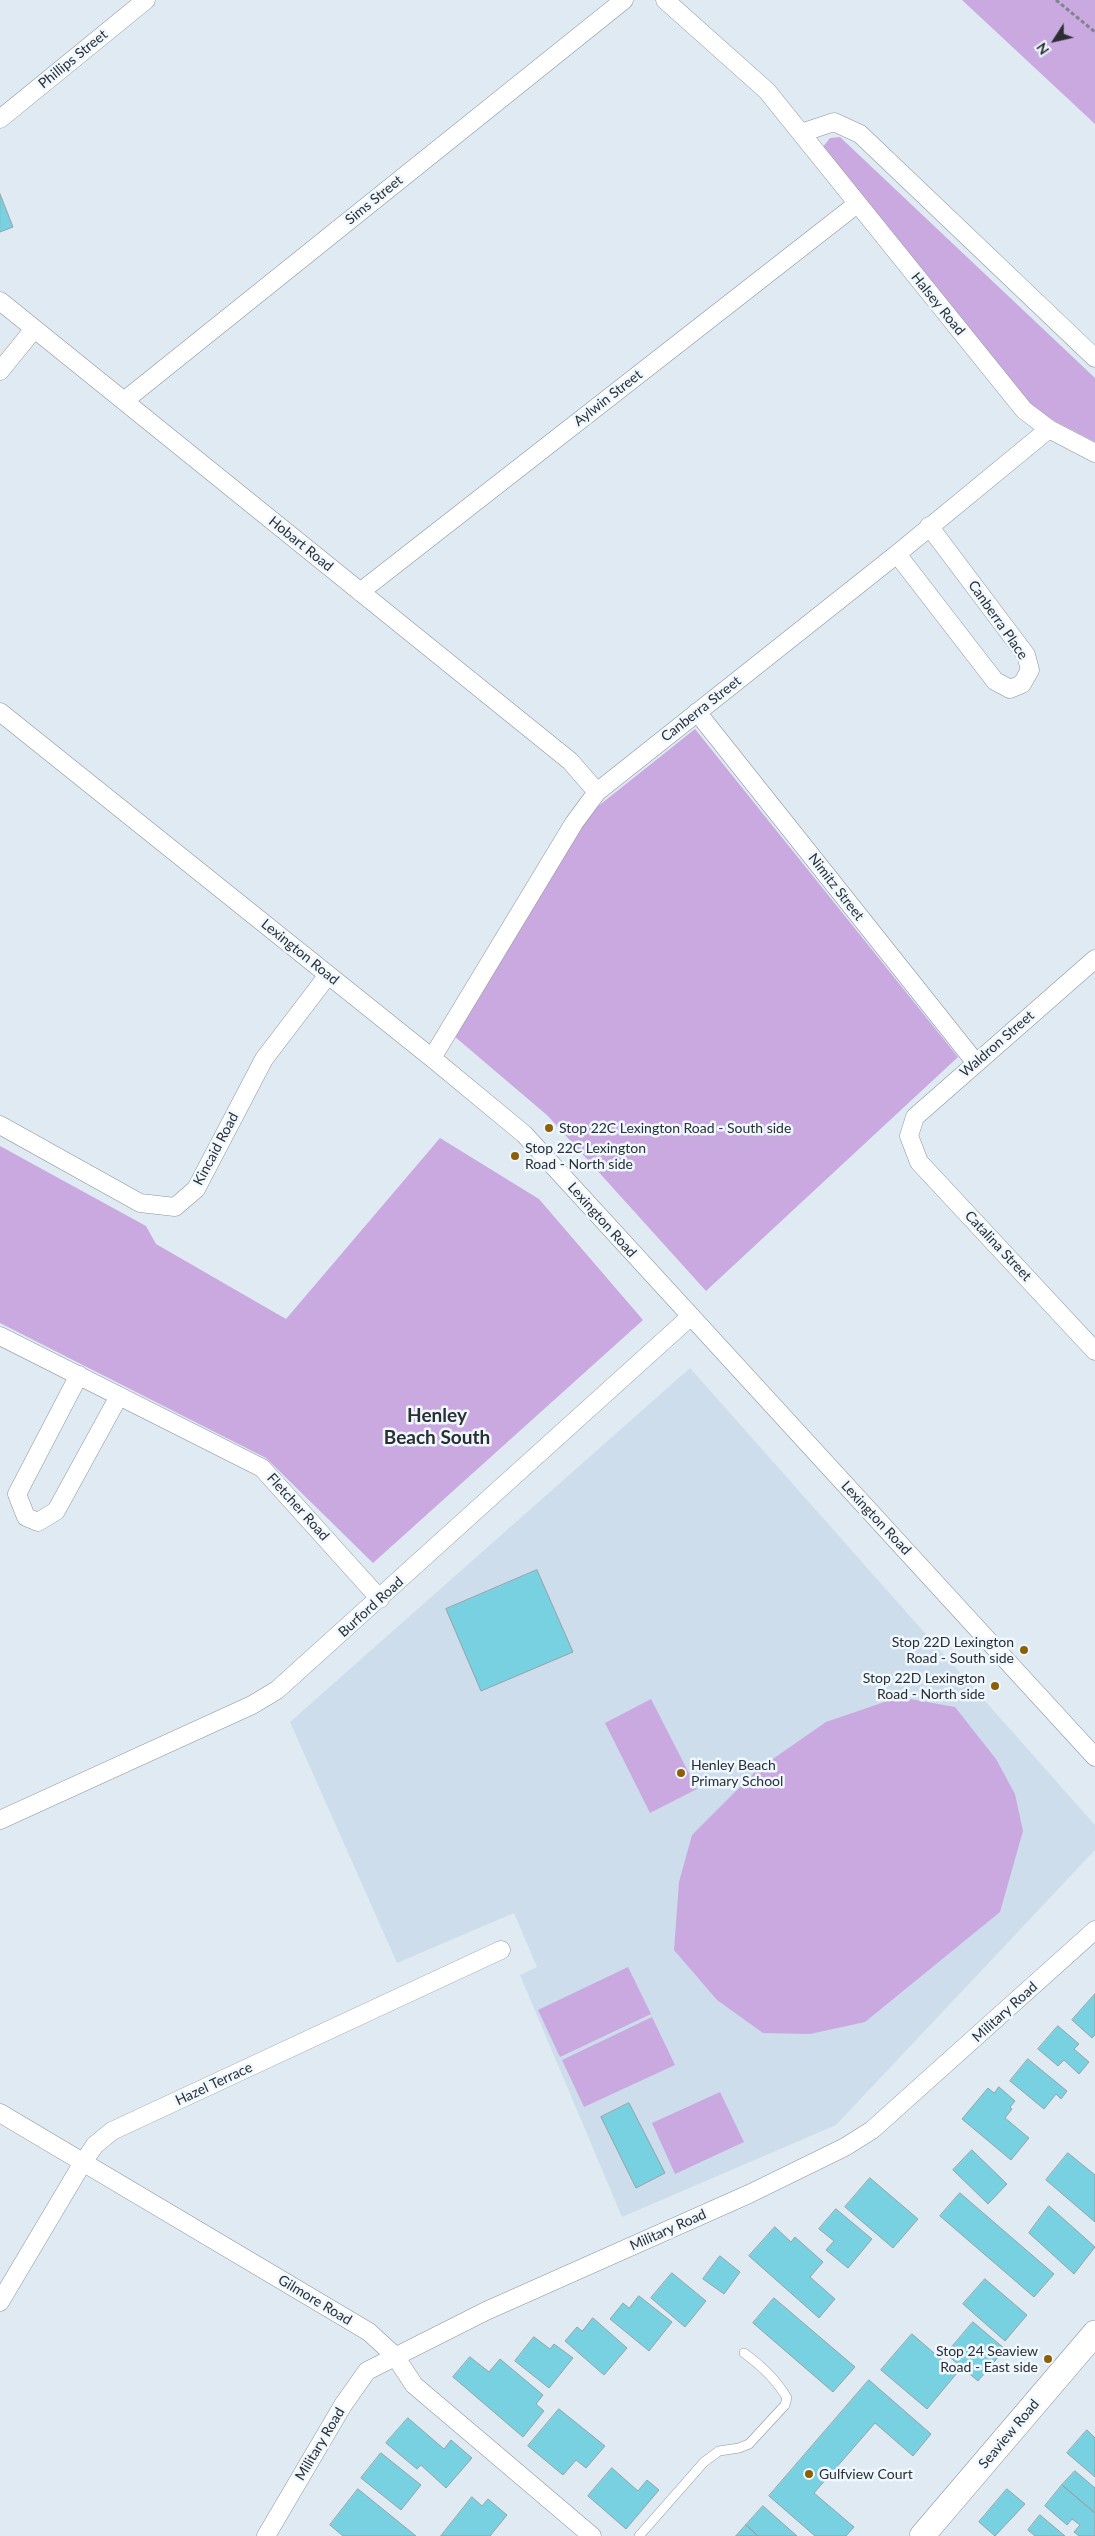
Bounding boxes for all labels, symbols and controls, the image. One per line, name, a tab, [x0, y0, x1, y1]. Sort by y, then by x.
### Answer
north arrow	[1030, 15, 1080, 65]
street label: Phillips Street	[35, 26, 111, 92]
text: N	[1032, 40, 1052, 58]
street label: Sims Street	[342, 172, 406, 228]
street label: Halsey Road	[908, 269, 968, 339]
street label: Aylwin Street	[571, 366, 645, 430]
street label: Hobart Road	[265, 513, 337, 575]
street label: Canberra Place	[965, 577, 1031, 663]
street label: Canberra Street	[658, 673, 744, 745]
street label: Nimitz Street	[805, 850, 867, 924]
street label: Lexington Road	[258, 916, 342, 988]
street label: Waldron Street	[956, 1007, 1038, 1081]
street label: Kincaid Road	[190, 1110, 242, 1188]
place label: Stop 22C Lexington Road - South side	[559, 1120, 791, 1136]
marker: Stop 22C Lexington Road - South side	[543, 1122, 555, 1134]
place label: Stop 22C Lexington Road - North side	[525, 1140, 646, 1172]
marker: Stop 22C Lexington Road - North side	[509, 1150, 521, 1162]
street label: Lexington Road	[564, 1179, 640, 1261]
street label: Catalina Street	[961, 1207, 1035, 1285]
district label: Henley Beach South	[384, 1405, 490, 1449]
street label: Fletcher Road	[263, 1470, 333, 1544]
street label: Lexington Road	[838, 1478, 914, 1558]
street label: Burford Road	[335, 1573, 407, 1641]
place label: Stop 22D Lexington Road - South side	[892, 1634, 1014, 1666]
marker: Stop 22D Lexington Road - South side	[1018, 1644, 1030, 1656]
place label: Stop 22D Lexington Road - North side	[863, 1670, 985, 1702]
marker: Stop 22D Lexington Road - North side	[989, 1680, 1001, 1692]
place label: Henley Beach Primary School	[691, 1757, 783, 1790]
marker: Henley Beach Primary School	[675, 1767, 687, 1779]
street label: Military Road	[969, 1978, 1041, 2046]
street label: Hazel Terrace	[173, 2059, 255, 2109]
street label: Military Road	[627, 2206, 709, 2254]
street label: Gilmore Road	[275, 2271, 355, 2329]
place label: Stop 24 Seaview Road - East side	[936, 2343, 1038, 2376]
marker: Stop 24 Seaview Road - East side	[1042, 2353, 1054, 2365]
street label: Seaview Road	[975, 2396, 1043, 2472]
street label: Military Road	[292, 2405, 348, 2483]
place label: Gulfview Court	[819, 2466, 913, 2482]
marker: Gulfview Court	[803, 2468, 815, 2480]

